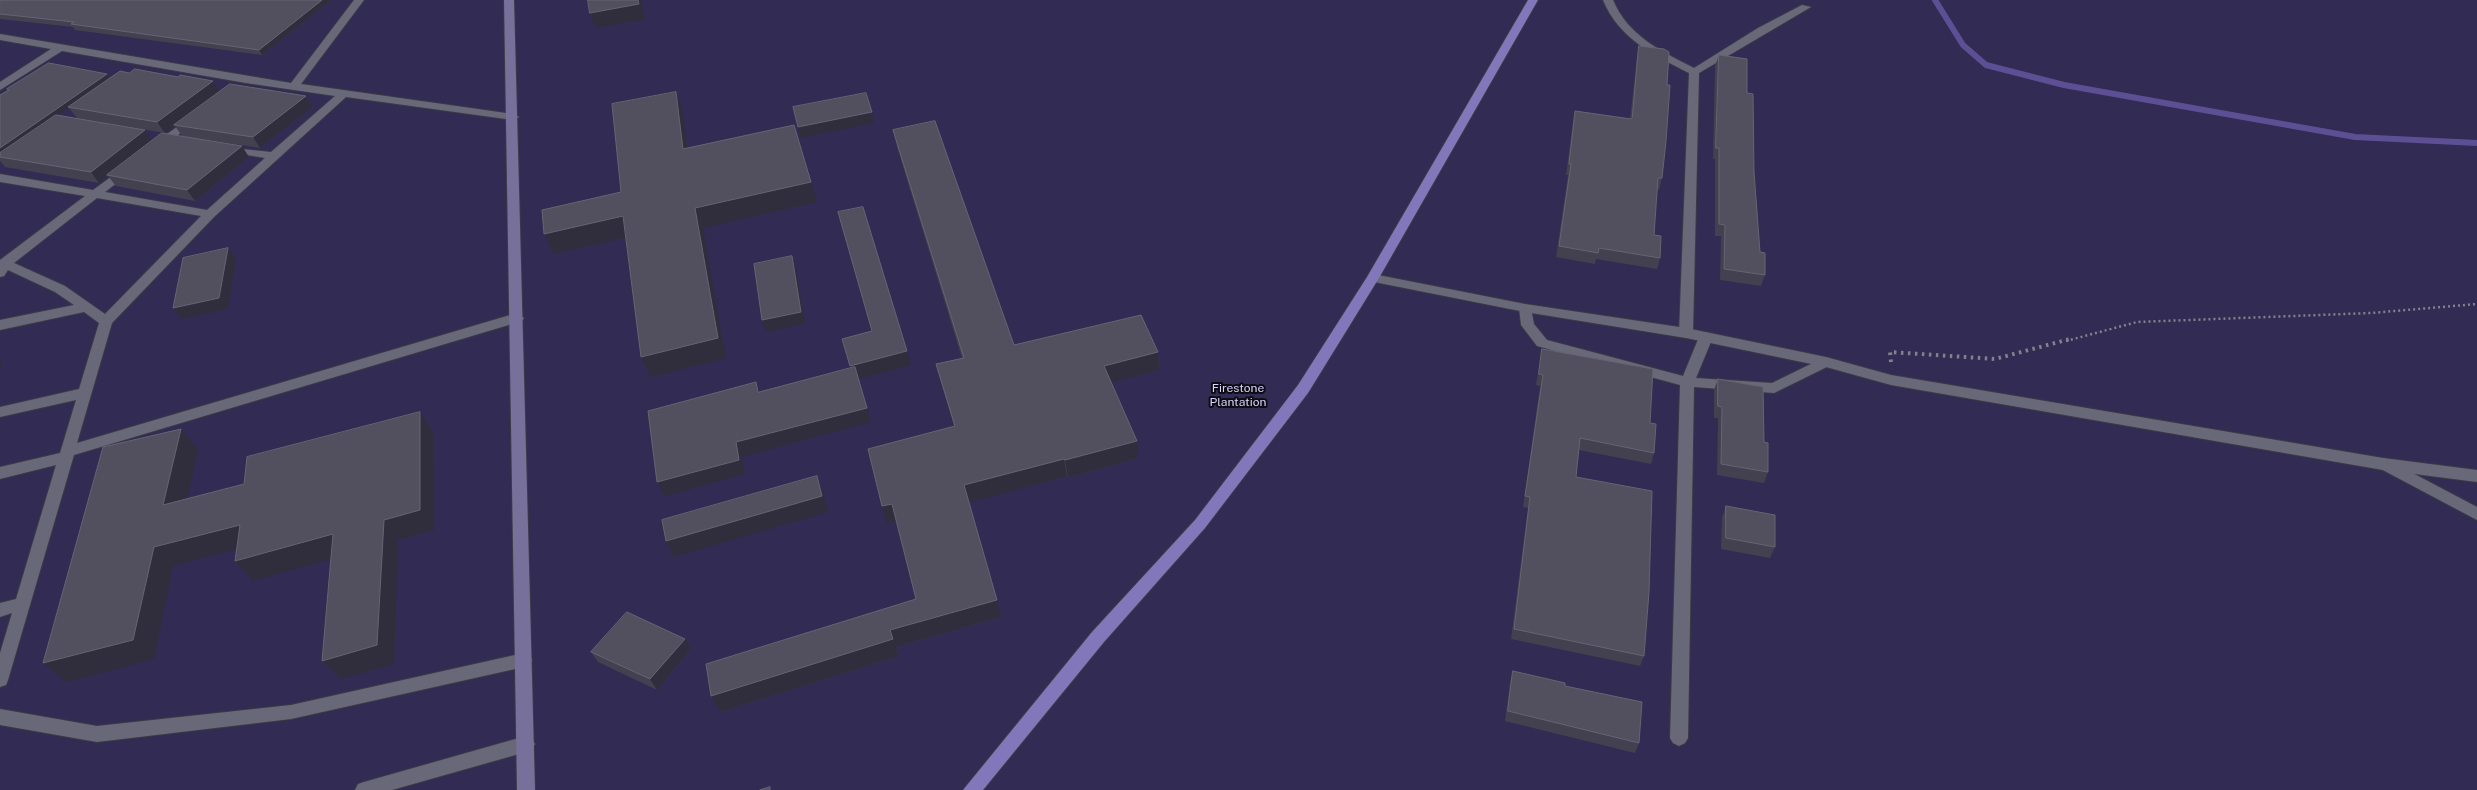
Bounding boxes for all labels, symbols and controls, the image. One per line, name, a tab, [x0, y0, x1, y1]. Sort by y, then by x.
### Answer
park label: Firestone Plantation	[1210, 381, 1266, 409]

